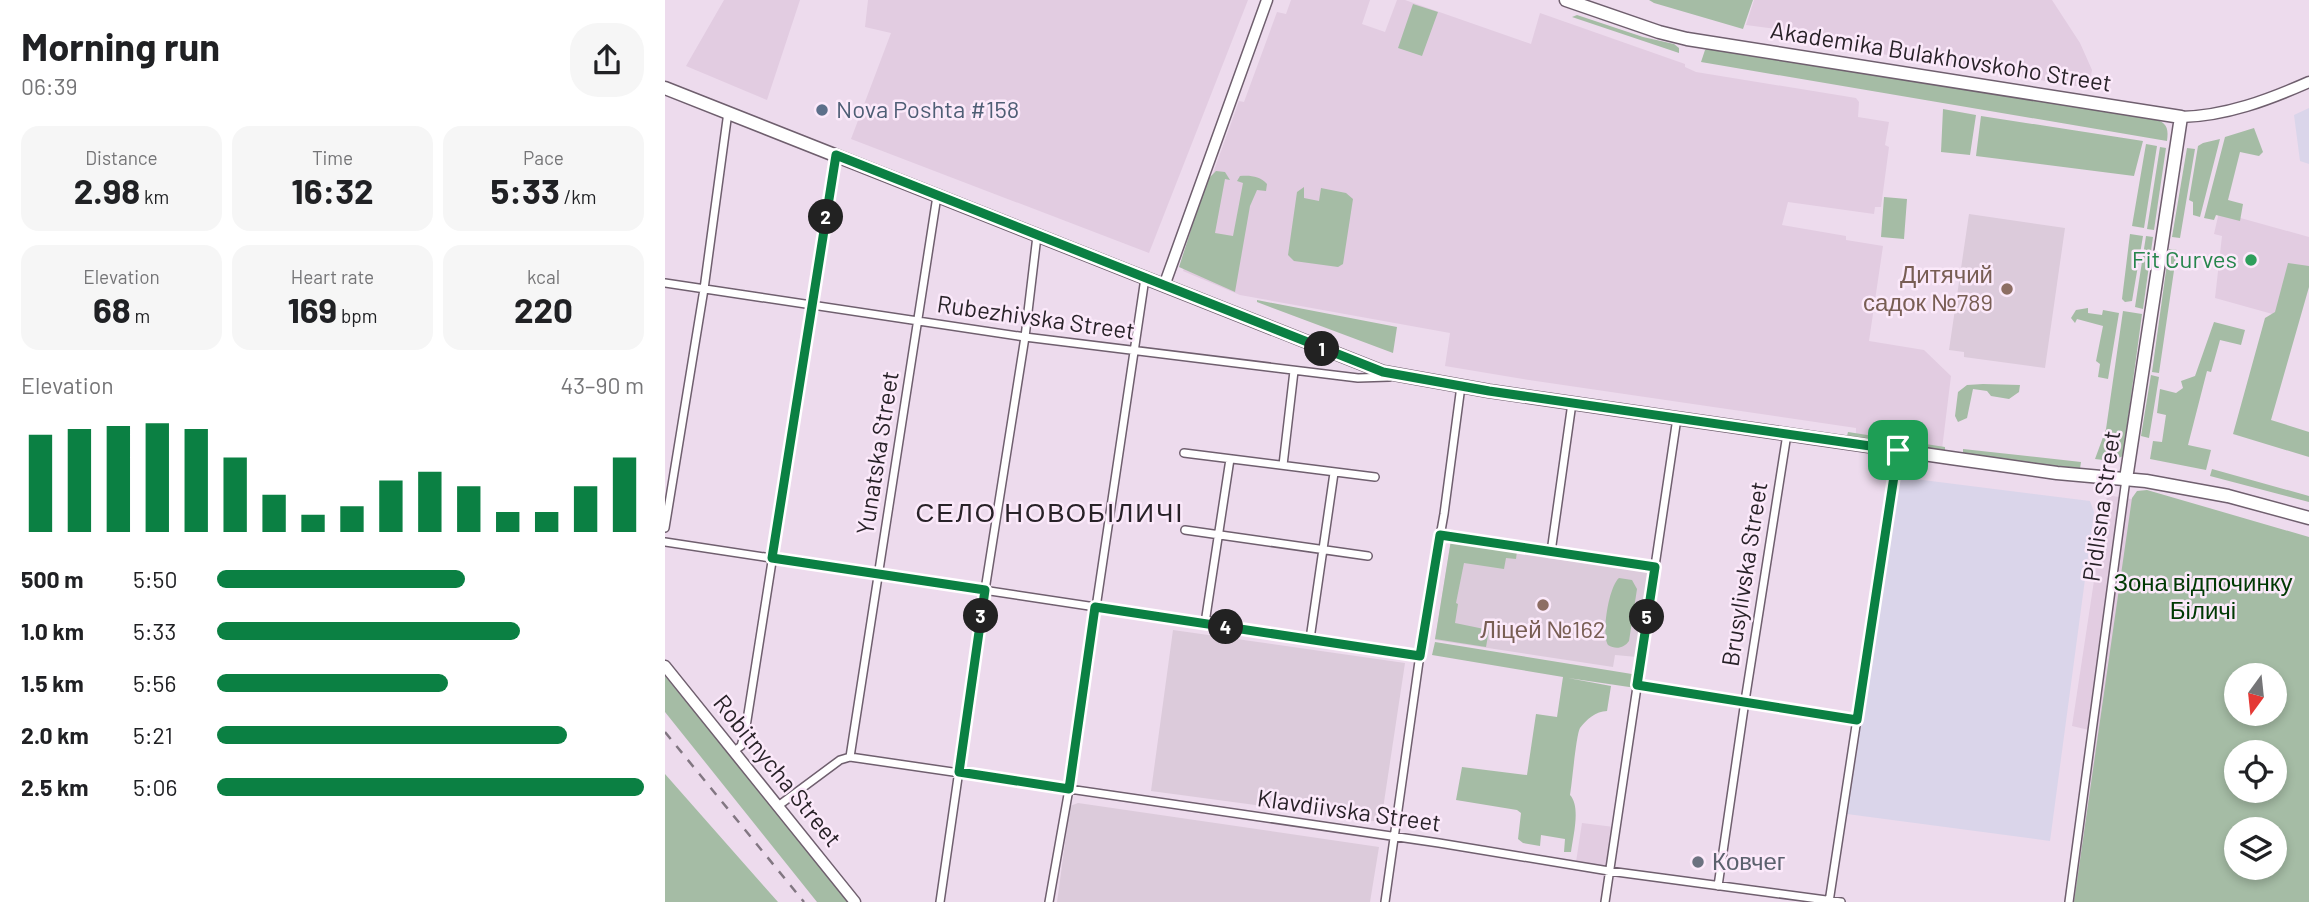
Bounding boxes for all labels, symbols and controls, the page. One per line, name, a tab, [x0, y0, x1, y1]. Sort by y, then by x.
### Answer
street label: Akademika Bulakhovskoho Street	[1769, 14, 2114, 97]
text: Morning run	[21, 23, 220, 69]
button: share	[570, 23, 644, 97]
text: 06:39	[21, 72, 77, 100]
place label: Nova Poshta #158	[836, 94, 1019, 123]
marker: Nova Poshta #158	[814, 102, 830, 118]
text: Distance	[85, 146, 158, 169]
text: Time	[312, 146, 353, 169]
text: Pace	[523, 146, 564, 169]
text: 2.98	[74, 169, 140, 211]
text: 16:32	[291, 169, 374, 211]
text: 5:33	[490, 169, 560, 211]
text: km	[140, 185, 169, 208]
text: /km	[560, 185, 597, 208]
pin: 2	[809, 200, 843, 234]
text: 2	[820, 205, 831, 228]
place label: Fit Curves	[2132, 244, 2237, 273]
marker: Fit Curves	[2243, 252, 2259, 268]
place label: Дитячий садок №789	[1863, 259, 1993, 316]
text: Elevation	[83, 265, 160, 288]
text: Heart rate	[291, 265, 374, 288]
text: kcal	[527, 265, 560, 288]
marker: Дитячий садок №789	[1999, 281, 2015, 297]
text: 68	[93, 288, 131, 330]
text: 169	[287, 288, 337, 330]
text: 220	[514, 288, 573, 330]
street label: Rubezhivska Street	[935, 288, 1137, 345]
text: m	[131, 304, 150, 327]
text: bpm	[337, 304, 378, 327]
pin: 1	[1305, 332, 1339, 366]
text: 1	[1318, 337, 1325, 360]
street label: Yunatska Street	[849, 369, 904, 537]
text: Elevation	[21, 371, 114, 399]
text: 43–90 m	[561, 371, 644, 399]
pin	[1868, 420, 1928, 480]
street label: Pidlisna Street	[2076, 428, 2125, 583]
icon: arrive	[1879, 431, 1917, 469]
street label: Brusylivska Street	[1715, 479, 1772, 668]
district label: СЕЛО НОВОБІЛИЧІ	[916, 496, 1184, 527]
text: 500 m	[21, 565, 83, 593]
text: 5:50	[133, 565, 177, 593]
park label: Зона відпочинку Біличі	[2113, 567, 2293, 624]
marker: Ліцей №162	[1535, 597, 1551, 613]
pin: 3	[963, 598, 999, 634]
pin: 5	[1629, 600, 1665, 634]
text: 3	[975, 604, 986, 627]
text: 5	[1641, 605, 1652, 628]
pin: 4	[1209, 610, 1243, 644]
place label: Ліцей №162	[1480, 614, 1606, 643]
text: 4	[1220, 615, 1231, 638]
text: 1.0 km	[21, 617, 84, 645]
text: 5:33	[133, 617, 176, 645]
north arrow	[2224, 663, 2287, 726]
map controls	[2224, 663, 2287, 880]
text: 1.5 km	[21, 669, 84, 697]
text: 5:56	[133, 669, 176, 697]
street label: Robitnycha Street	[708, 688, 848, 852]
text: 2.0 km	[21, 721, 89, 749]
text: 5:21	[133, 721, 173, 749]
button: locate	[2224, 740, 2287, 803]
text: 2.5 km	[21, 773, 89, 801]
text: 5:06	[133, 773, 177, 801]
street label: Klavdiivska Street	[1255, 782, 1443, 837]
button: layers	[2224, 817, 2287, 880]
place label: Ковчег	[1712, 846, 1786, 875]
marker: Ковчег	[1690, 854, 1706, 870]

